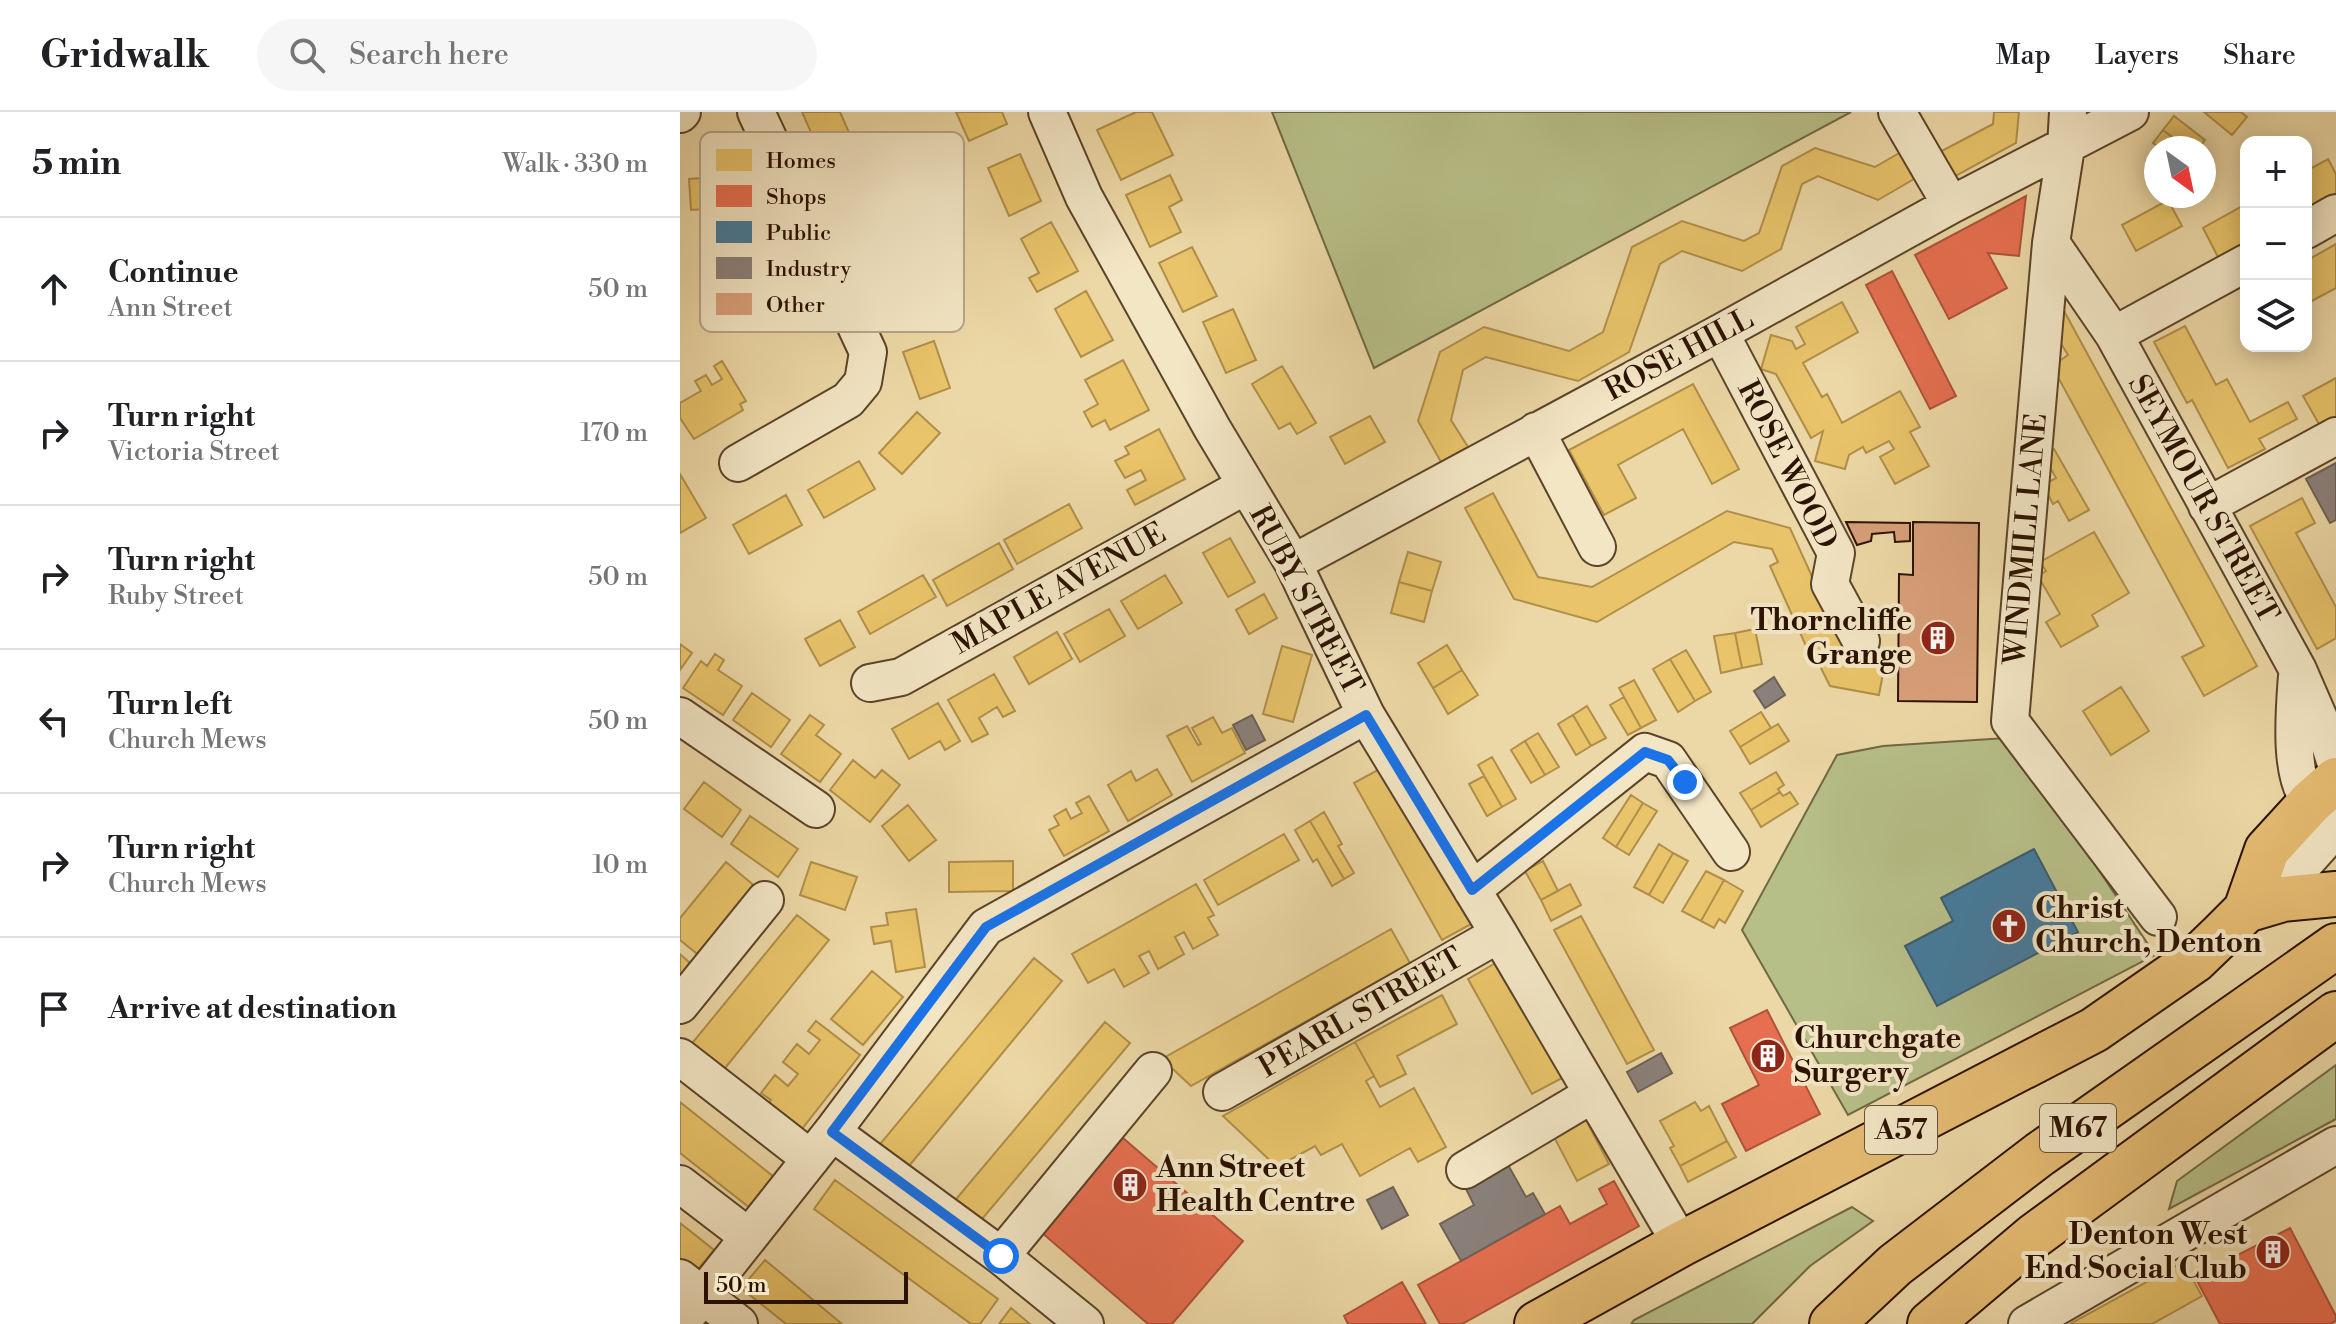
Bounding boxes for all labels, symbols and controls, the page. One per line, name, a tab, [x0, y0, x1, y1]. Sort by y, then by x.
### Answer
search box	[257, 19, 817, 91]
text: Gridwalk	[40, 32, 209, 79]
icon: search	[285, 33, 329, 77]
text: Search here	[349, 36, 509, 74]
text: Map	[1996, 38, 2051, 73]
text: Layers	[2095, 38, 2179, 73]
text: Share	[2223, 38, 2296, 73]
legend	[700, 132, 964, 332]
north arrow	[2144, 136, 2216, 208]
map controls	[2240, 136, 2312, 352]
button: +	[2240, 136, 2312, 208]
text: 5 min	[32, 143, 121, 185]
text: Walk · 330 m	[503, 148, 648, 180]
text: Homes	[766, 148, 836, 175]
text: Shops	[766, 184, 826, 211]
button: −	[2240, 208, 2312, 280]
text: Public	[766, 220, 831, 247]
text: Continue	[108, 254, 239, 292]
text: Industry	[766, 256, 851, 283]
icon: ahead	[32, 267, 76, 311]
text: 50 m	[588, 273, 648, 305]
button: layers	[2240, 280, 2312, 352]
text: Ann Street	[108, 292, 233, 324]
text: Other	[766, 292, 825, 319]
street label: ROSE HILL	[1598, 300, 1760, 410]
street label: SEYMOUR STREET	[2119, 368, 2287, 630]
street label: ROSE WOOD	[1728, 374, 1846, 556]
text: Turn right	[108, 398, 255, 436]
icon: right	[32, 411, 76, 455]
street label: WINDMILL LANE	[1996, 412, 2056, 667]
text: 170 m	[580, 417, 648, 449]
text: Victoria Street	[108, 436, 280, 468]
street label: RUBY STREET	[1240, 499, 1372, 701]
street label: MAPLE AVENUE	[945, 514, 1173, 664]
text: Turn right	[108, 542, 255, 580]
icon: right	[32, 555, 76, 599]
text: 50 m	[588, 561, 648, 593]
text: Ruby Street	[108, 580, 244, 612]
place label: Thorncliffe Grange	[1751, 602, 1912, 674]
building icon: Thorncliffe Grange	[1919, 619, 1957, 657]
text: Turn left	[108, 686, 232, 724]
icon: left	[32, 699, 76, 743]
text: 50 m	[588, 705, 648, 737]
text: Church Mews	[108, 724, 267, 756]
route end	[1667, 764, 1703, 800]
text: Turn right	[108, 830, 255, 868]
icon: right	[32, 843, 76, 887]
text: 10 m	[592, 849, 648, 881]
text: Church Mews	[108, 868, 267, 900]
place label: Christ Church, Denton	[2035, 890, 2262, 962]
church icon: Christ Church, Denton	[1990, 907, 2028, 945]
street label: PEARL STREET	[1252, 939, 1470, 1087]
icon: arrive	[32, 987, 76, 1031]
text: Arrive at destination	[108, 990, 397, 1028]
place label: Churchgate Surgery	[1794, 1020, 1961, 1092]
building icon: Churchgate Surgery	[1749, 1037, 1787, 1075]
road number: M67	[2040, 1104, 2116, 1152]
road number: A57	[1865, 1106, 1937, 1154]
place label: Ann Street Health Centre	[1155, 1149, 1355, 1221]
building icon: Ann Street Health Centre	[1111, 1166, 1149, 1204]
place label: Denton West End Social Club	[2025, 1216, 2247, 1288]
building icon: Denton West End Social Club	[2254, 1233, 2292, 1271]
route start	[983, 1238, 1019, 1274]
scale bar	[704, 1268, 908, 1304]
text: 50 m	[716, 1272, 767, 1299]

